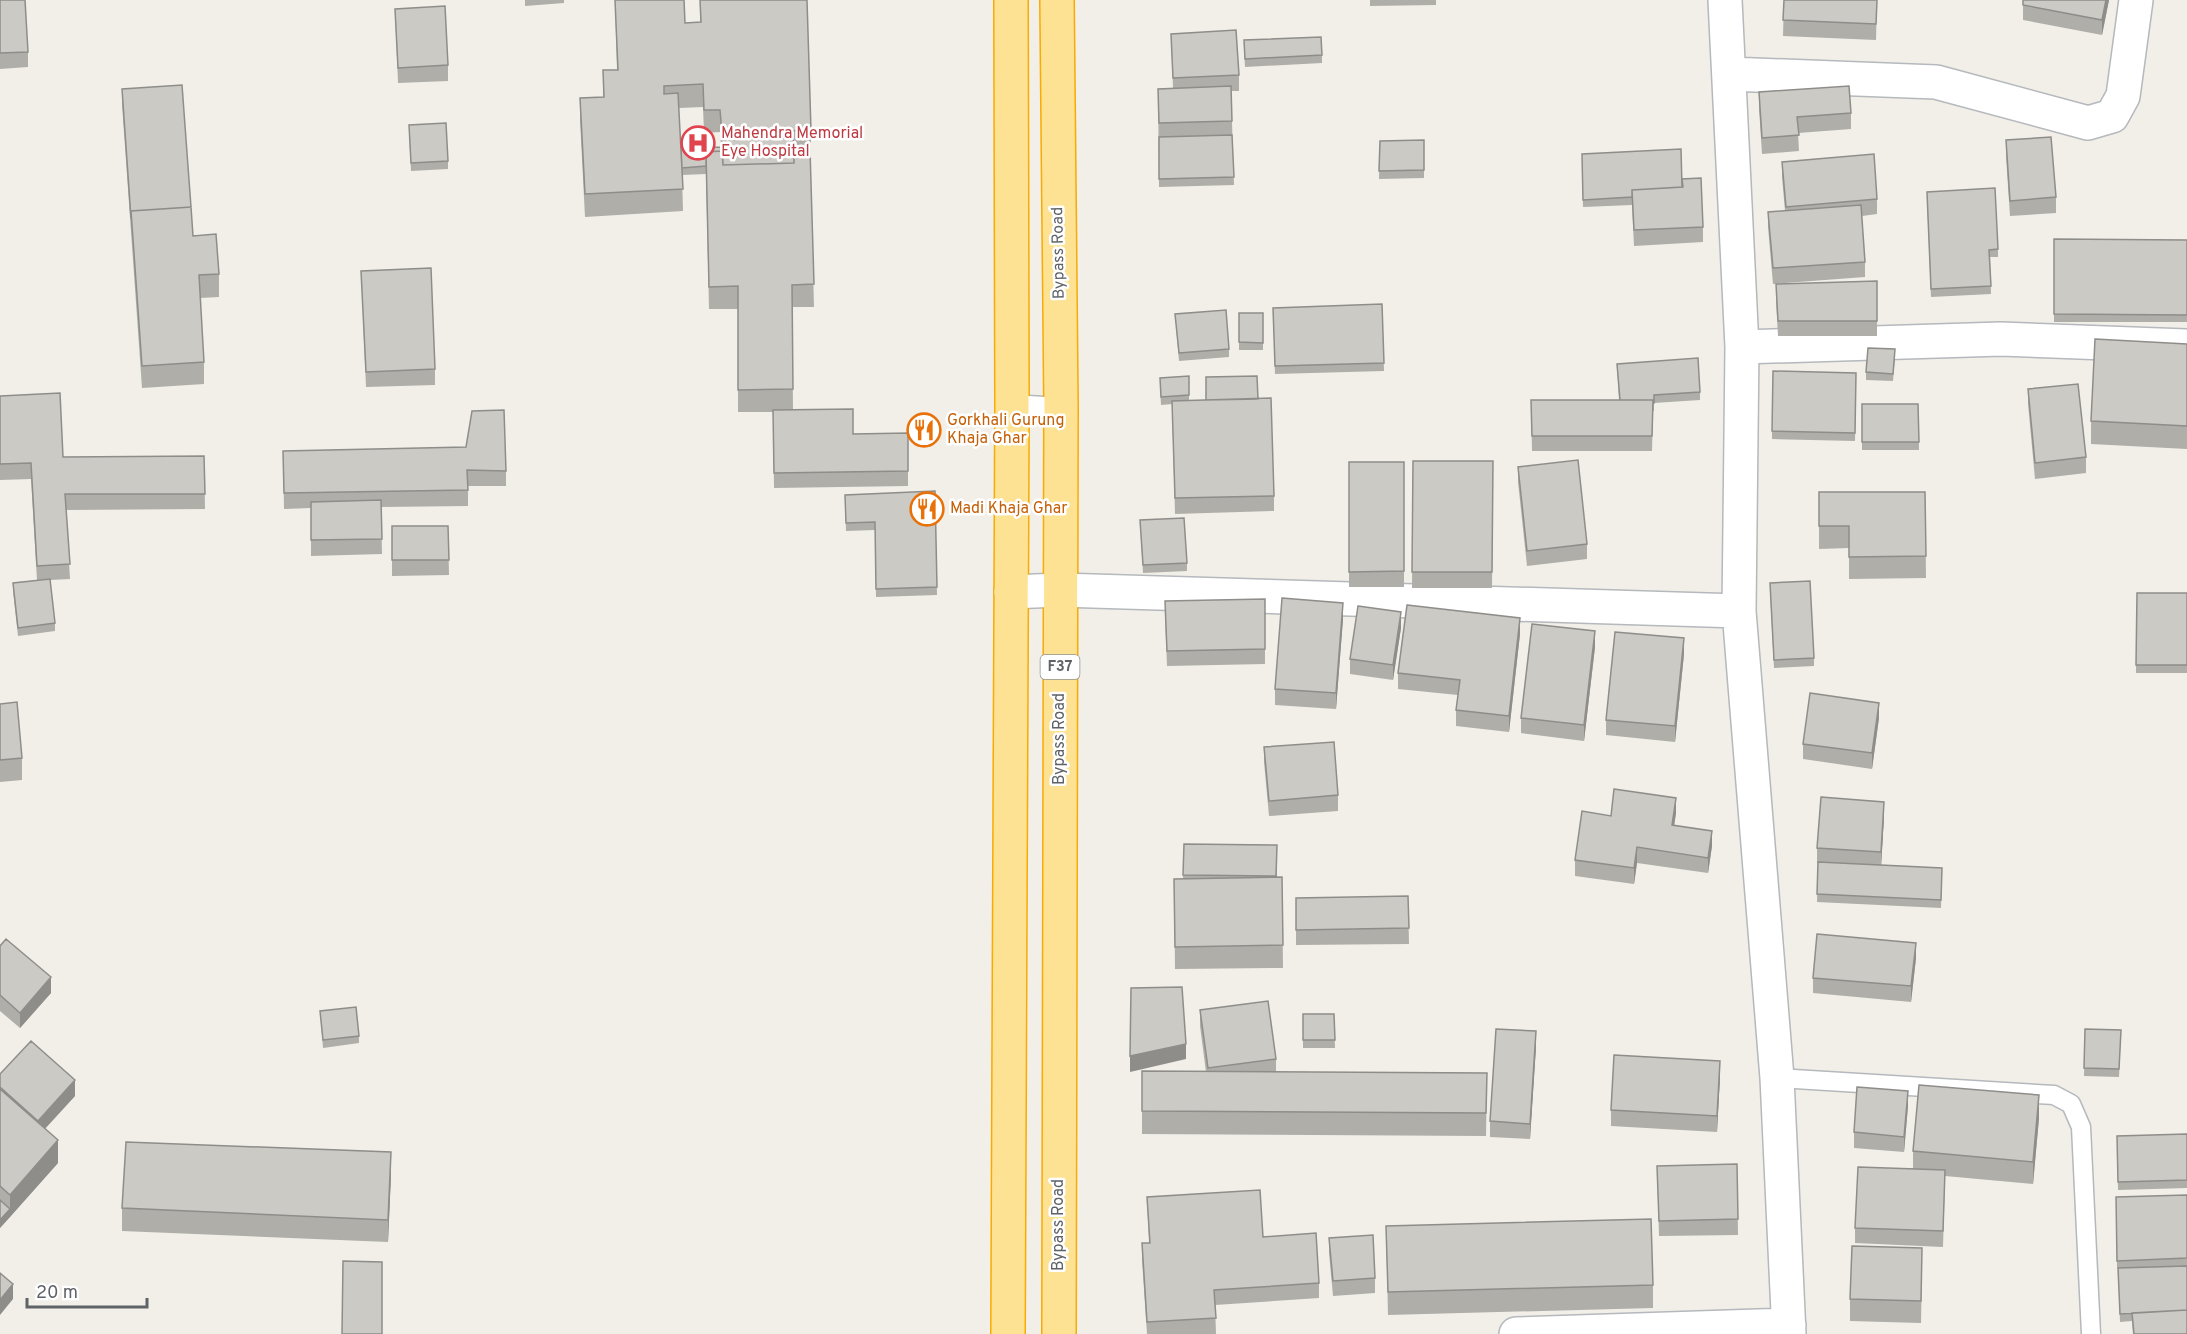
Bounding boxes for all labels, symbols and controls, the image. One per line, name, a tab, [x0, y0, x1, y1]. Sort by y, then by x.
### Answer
place label: Mahendra Memorial Eye Hospital	[721, 124, 863, 162]
hospital icon: Mahendra Memorial Eye Hospital	[680, 125, 716, 161]
street label: Bypass Road	[1048, 207, 1070, 299]
place label: Gorkhali Gurung Khaja Ghar	[947, 411, 1065, 449]
restaurant icon: Gorkhali Gurung Khaja Ghar	[906, 412, 942, 448]
restaurant icon: Madi Khaja Ghar	[909, 491, 945, 527]
place label: Madi Khaja Ghar	[950, 499, 1068, 519]
road number: F37	[1040, 655, 1080, 679]
street label: Bypass Road	[1050, 693, 1070, 785]
street label: Bypass Road	[1049, 1179, 1069, 1271]
scale bar	[27, 1271, 147, 1309]
text: 20 m	[36, 1282, 78, 1305]

